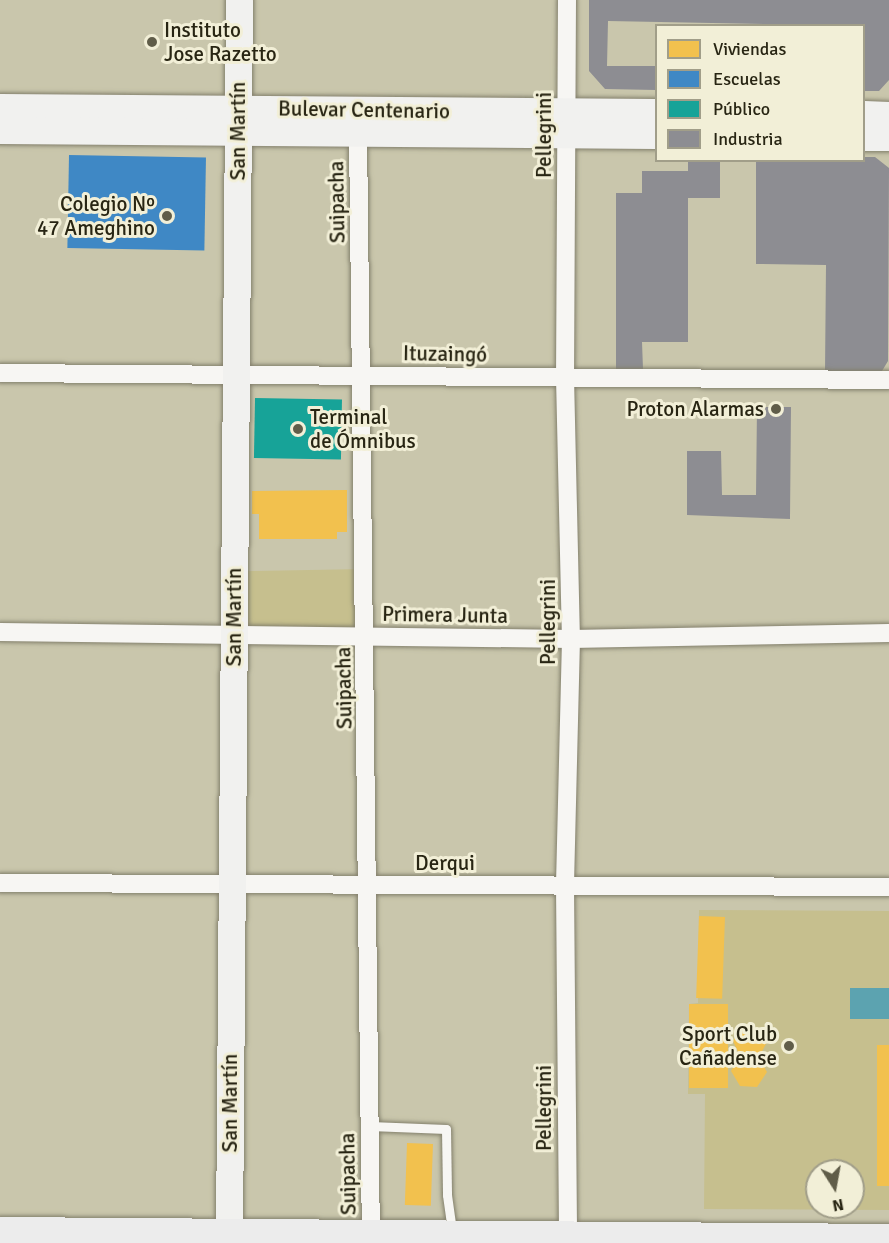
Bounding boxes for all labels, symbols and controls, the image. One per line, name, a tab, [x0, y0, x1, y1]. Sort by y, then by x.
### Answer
place label: Instituto Jose Razetto	[164, 17, 277, 67]
legend	[655, 24, 865, 162]
marker: Instituto Jose Razetto	[145, 35, 159, 49]
text: Viviendas	[713, 38, 786, 60]
text: Escuelas	[713, 68, 781, 90]
street label: San Martín	[225, 82, 251, 180]
street label: Pellegrini	[531, 92, 557, 178]
street label: Bulevar Centenario	[278, 96, 450, 124]
text: Público	[713, 98, 770, 120]
text: Industria	[713, 128, 783, 150]
street label: Suipacha	[324, 161, 350, 243]
place label: Colegio Nº 47 Ameghino	[37, 191, 155, 241]
marker: Colegio Nº 47 Ameghino	[160, 209, 174, 223]
street label: Ituzaingó	[403, 341, 487, 367]
place label: Proton Alarmas	[626, 396, 764, 422]
marker: Proton Alarmas	[769, 402, 783, 416]
place label: Terminal de Ómnibus	[310, 404, 416, 454]
marker: Terminal de Ómnibus	[291, 422, 305, 436]
street label: San Martín	[221, 568, 247, 666]
street label: Pellegrini	[535, 579, 561, 665]
street label: Primera Junta	[382, 601, 508, 629]
street label: Suipacha	[331, 647, 357, 729]
street label: Derqui	[415, 850, 475, 876]
place label: Sport Club Cañadense	[679, 1021, 777, 1071]
marker: Sport Club Cañadense	[782, 1039, 796, 1053]
street label: San Martín	[217, 1054, 243, 1152]
street label: Pellegrini	[531, 1065, 557, 1151]
street label: Suipacha	[335, 1133, 361, 1215]
north arrow	[805, 1159, 865, 1219]
text: N	[831, 1194, 845, 1216]

